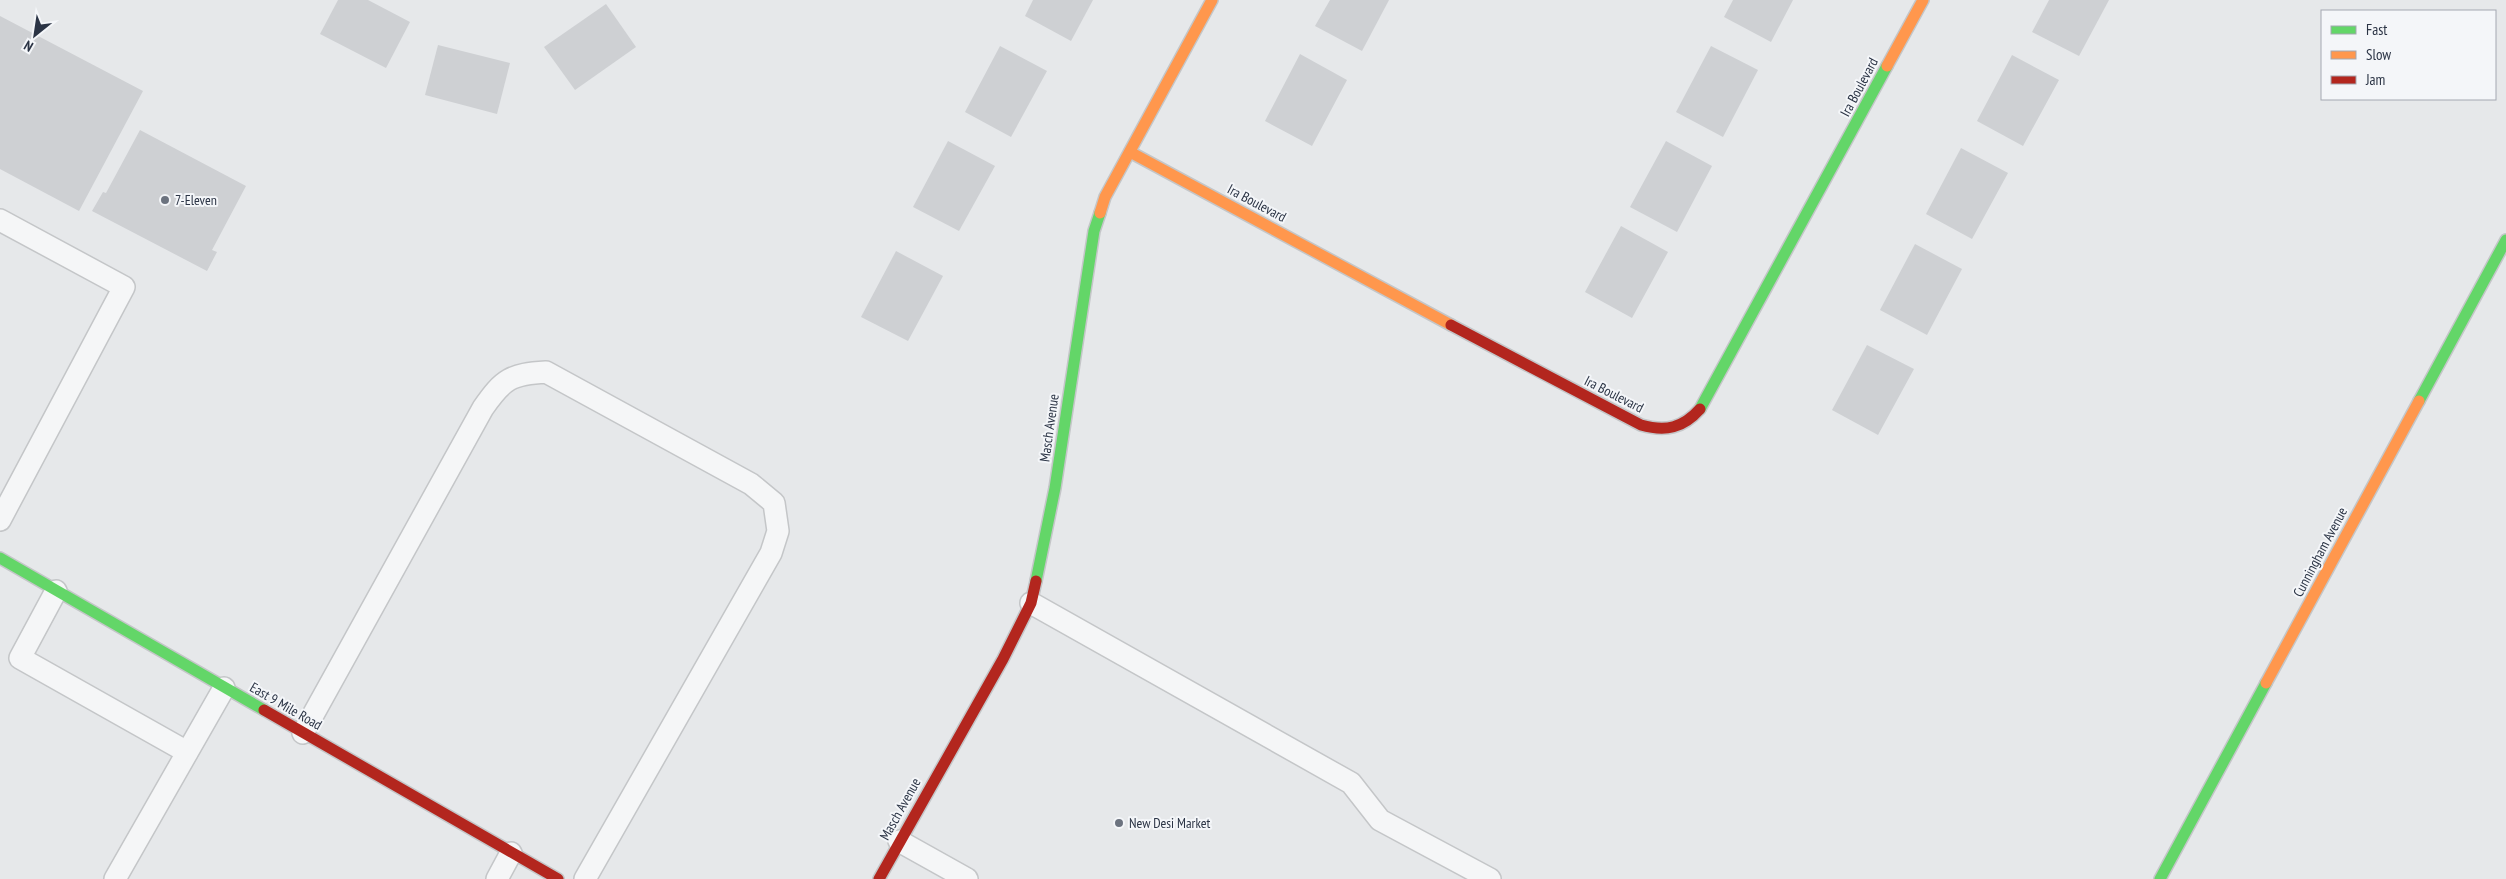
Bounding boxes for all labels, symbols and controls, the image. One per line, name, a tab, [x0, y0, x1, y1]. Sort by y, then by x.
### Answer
north arrow	[10, 10, 60, 60]
legend	[2321, 10, 2496, 100]
text: Fast	[2366, 20, 2387, 39]
text: N	[21, 37, 36, 56]
text: Slow	[2366, 45, 2391, 64]
street label: Ira Boulevard	[1836, 54, 1882, 120]
text: Jam	[2365, 70, 2385, 89]
street label: Ira Boulevard	[1224, 180, 1290, 226]
place label: 7-Eleven	[175, 191, 217, 209]
marker: 7-Eleven	[159, 194, 171, 206]
street label: Ira Boulevard	[1581, 371, 1647, 417]
street label: Masch Avenue	[1035, 393, 1063, 463]
street label: Cunningham Avenue	[2289, 504, 2351, 600]
street label: East 9 Mile Road	[247, 678, 325, 734]
street label: Masch Avenue	[876, 775, 925, 843]
place label: New Desi Market	[1129, 814, 1210, 832]
marker: New Desi Market	[1113, 817, 1125, 829]

